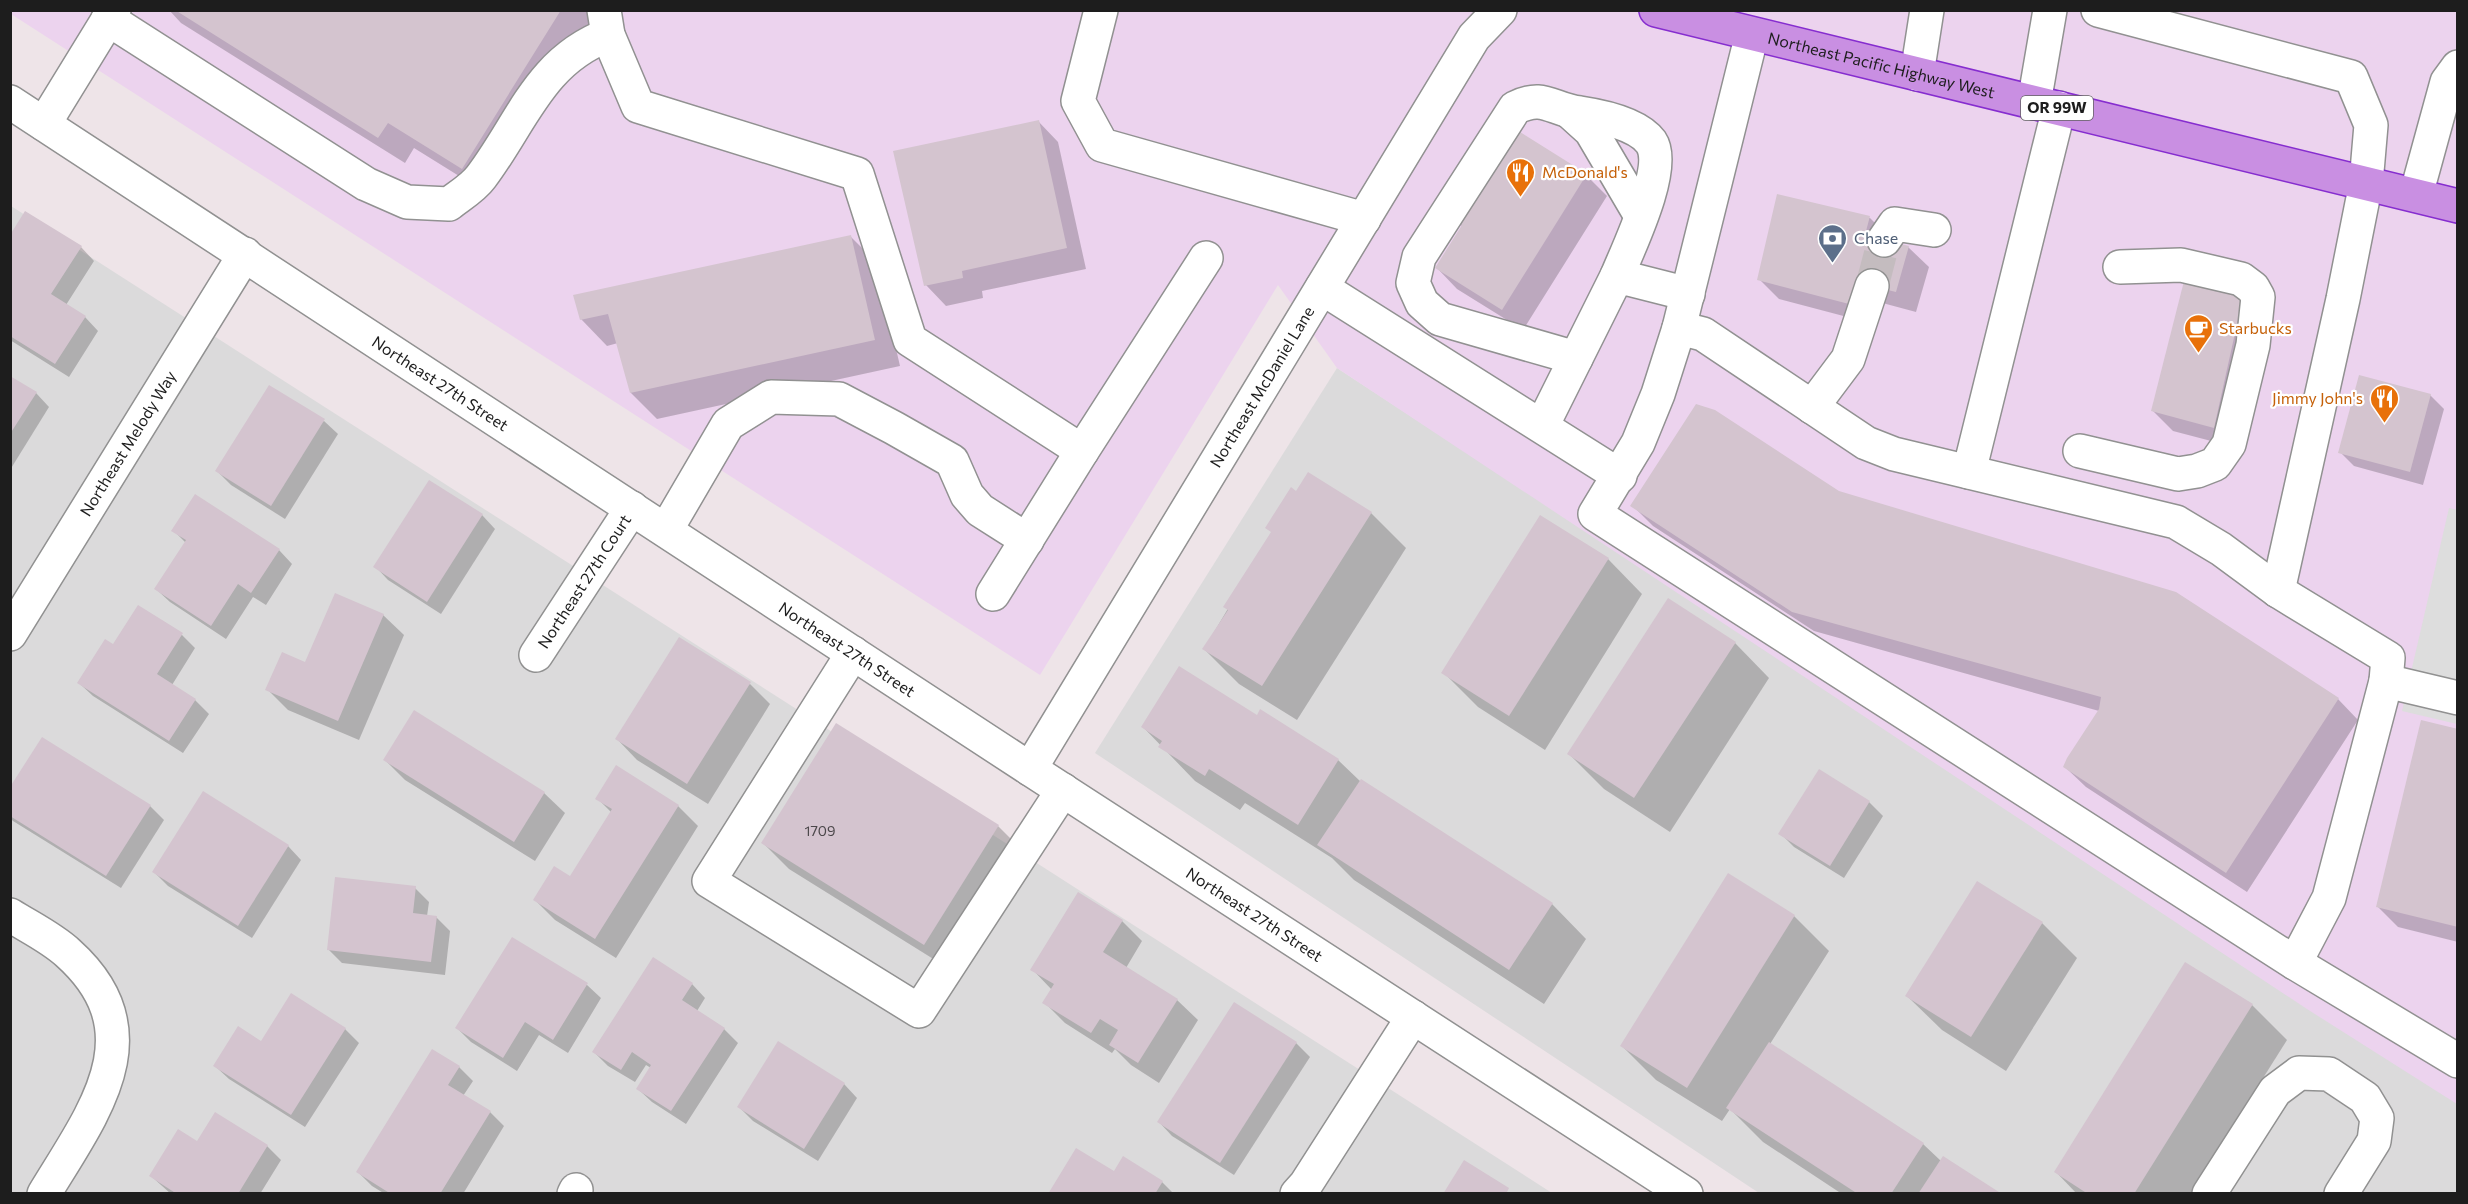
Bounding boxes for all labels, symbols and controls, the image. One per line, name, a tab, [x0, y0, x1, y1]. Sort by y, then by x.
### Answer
street label: Northeast Pacific Highway West	[1766, 28, 1997, 102]
road number: OR 99W	[2021, 96, 2093, 120]
restaurant icon: McDonald's	[1505, 156, 1537, 198]
place label: McDonald's	[1542, 162, 1628, 181]
bank icon: Chase	[1817, 222, 1849, 264]
place label: Chase	[1854, 228, 1898, 247]
street label: Northeast McDaniel Lane	[1205, 303, 1317, 471]
cafe icon: Starbucks	[2182, 312, 2214, 354]
place label: Starbucks	[2219, 318, 2292, 337]
street label: Northeast 27th Street	[369, 331, 513, 435]
street label: Northeast Melody Way	[75, 367, 180, 519]
restaurant icon: Jimmy John's	[2368, 382, 2400, 424]
place label: Jimmy John's	[2272, 388, 2363, 407]
street label: Northeast 27th Court	[533, 510, 635, 652]
street label: Northeast 27th Street	[776, 597, 919, 701]
house number: 1709	[805, 822, 835, 839]
street label: Northeast 27th Street	[1183, 863, 1327, 965]

